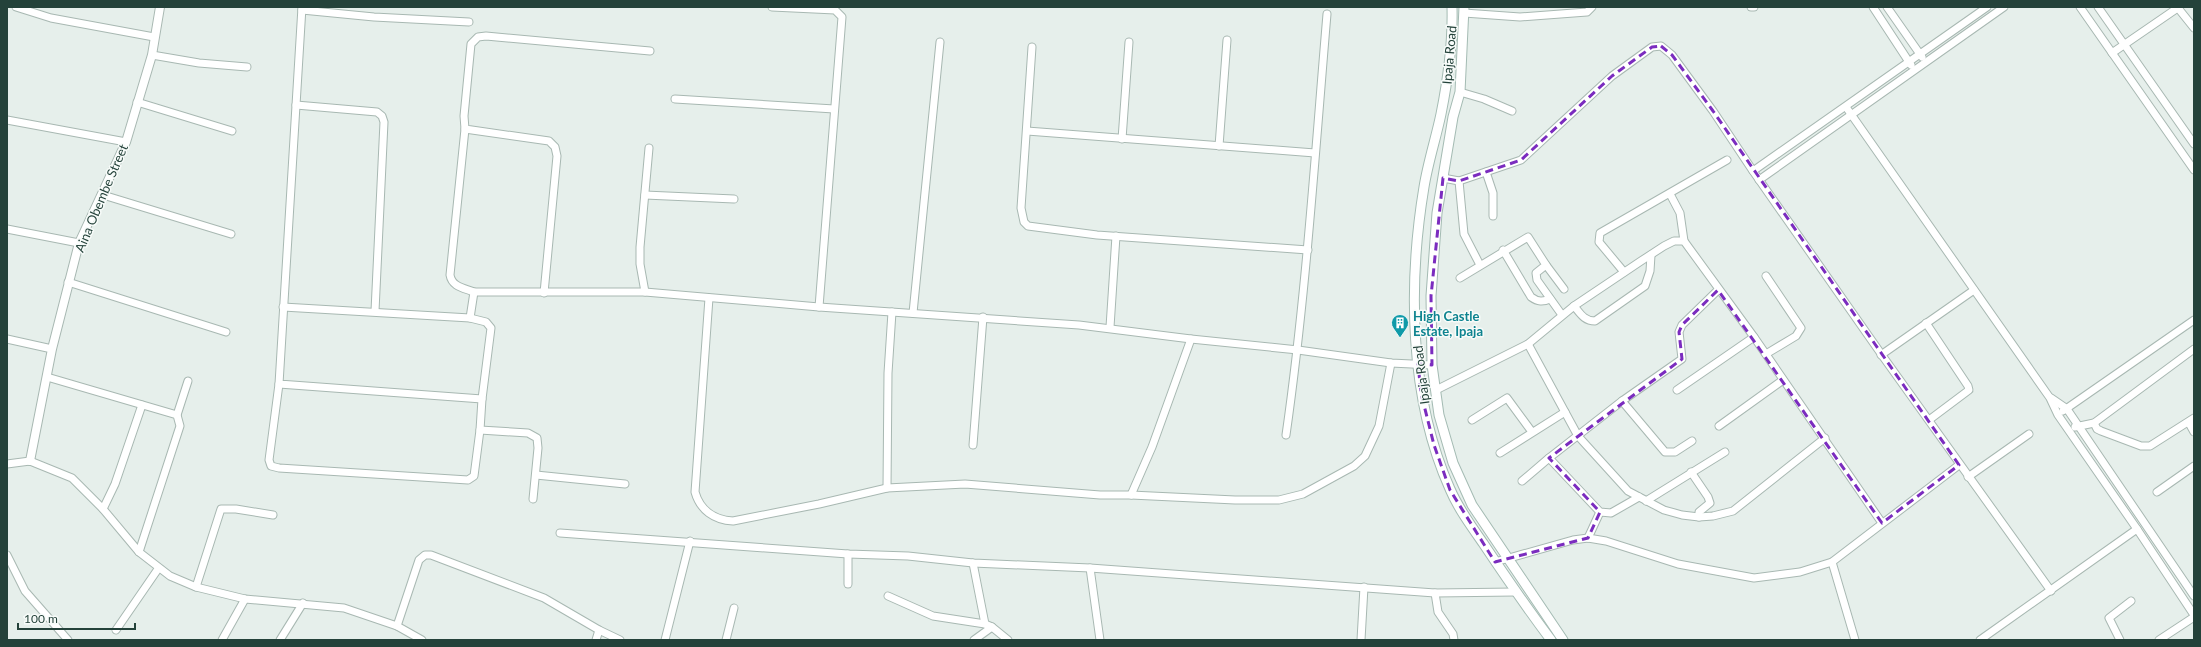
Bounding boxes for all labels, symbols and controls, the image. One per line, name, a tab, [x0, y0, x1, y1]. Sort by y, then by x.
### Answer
street label: Ipaja Road	[1438, 25, 1460, 85]
street label: Aina Obembe Street	[71, 141, 131, 254]
place label: High Castle Estate, Ipaja	[1413, 308, 1483, 339]
building icon: High Castle Estate, Ipaja	[1390, 313, 1410, 338]
street label: Ipaja Road	[1409, 345, 1433, 405]
scale bar	[18, 605, 135, 631]
text: 100 m	[24, 611, 58, 626]

